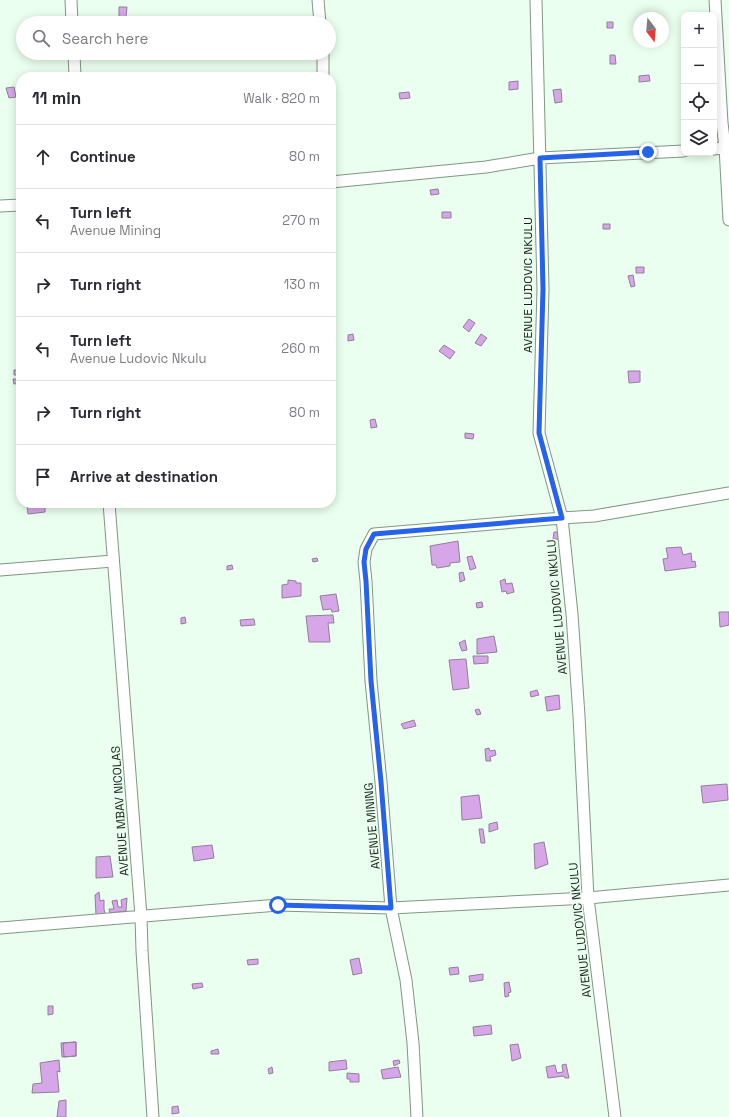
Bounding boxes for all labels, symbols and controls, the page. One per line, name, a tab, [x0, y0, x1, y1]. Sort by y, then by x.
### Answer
north arrow	[633, 12, 669, 48]
map controls	[681, 12, 717, 156]
button: +	[681, 12, 717, 48]
search box	[16, 16, 336, 60]
icon: search	[30, 27, 52, 49]
text: Search here	[62, 29, 148, 48]
button: −	[681, 48, 717, 84]
button: locate	[681, 84, 717, 120]
text: 11 min	[32, 87, 81, 109]
text: Walk · 820 m	[243, 90, 320, 107]
button: layers	[681, 120, 717, 156]
route end	[639, 143, 657, 161]
icon: ahead	[32, 146, 54, 168]
text: Continue	[70, 147, 136, 166]
text: 80 m	[289, 148, 320, 165]
text: Turn left	[70, 203, 132, 222]
icon: left	[32, 210, 54, 232]
text: 270 m	[282, 212, 320, 229]
street label: AVENUE LUDOVIC NKULU	[520, 217, 536, 353]
text: Avenue Mining	[70, 222, 161, 239]
icon: right	[32, 274, 54, 296]
text: Turn right	[70, 275, 141, 294]
text: 130 m	[284, 276, 320, 293]
text: Turn left	[70, 331, 132, 350]
icon: left	[32, 338, 54, 360]
text: 260 m	[281, 340, 320, 357]
text: Avenue Ludovic Nkulu	[70, 350, 206, 367]
icon: right	[32, 402, 54, 424]
text: Turn right	[70, 403, 141, 422]
text: 80 m	[289, 404, 320, 421]
icon: arrive	[32, 466, 54, 488]
text: Arrive at destination	[70, 467, 218, 486]
street label: AVENUE LUDOVIC NKULU	[543, 539, 571, 675]
street label: AVENUE MBAV NICOLAS	[107, 745, 133, 877]
street label: AVENUE MINING	[360, 782, 384, 870]
street label: AVENUE LUDOVIC NKULU	[565, 862, 595, 998]
route start	[269, 896, 287, 914]

